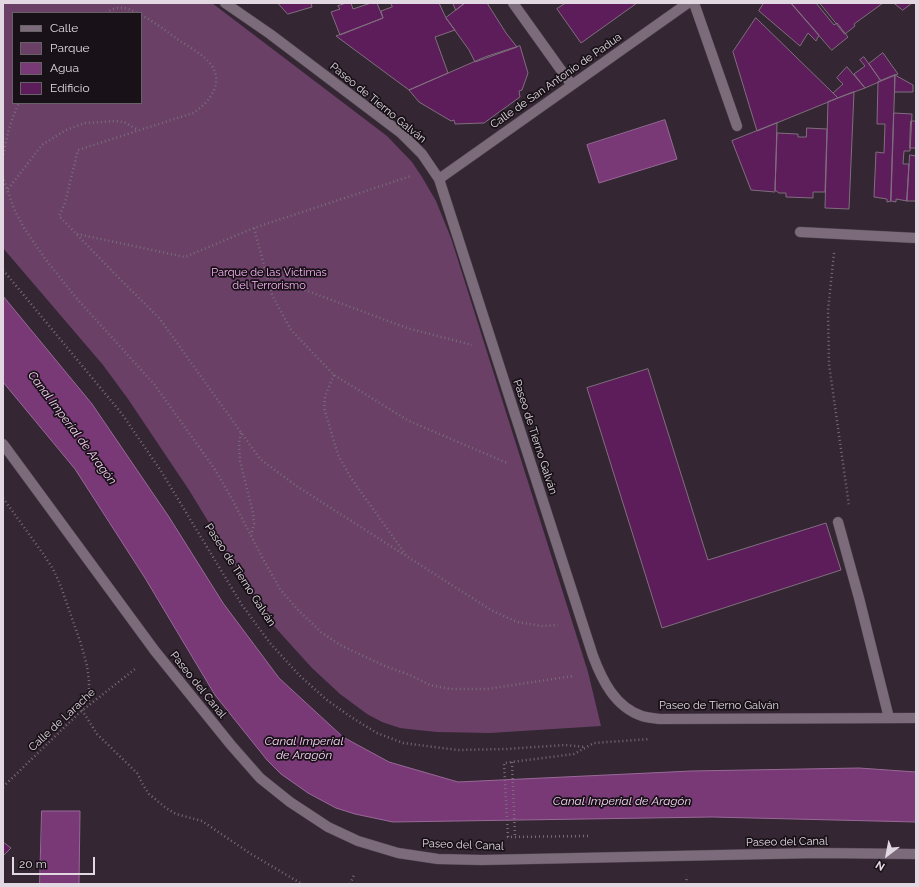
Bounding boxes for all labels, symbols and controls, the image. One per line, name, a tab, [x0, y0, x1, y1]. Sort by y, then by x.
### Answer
legend	[12, 12, 142, 104]
text: Calle	[50, 21, 78, 35]
street label: Calle de San Antonio de Padua	[488, 31, 624, 131]
text: Parque	[50, 41, 90, 55]
street label: Paseo de Tierno Galván	[327, 60, 429, 146]
text: Agua	[50, 61, 79, 75]
text: Edificio	[50, 81, 90, 95]
park label: Parque de las Víctimas del Terrorismo	[211, 266, 327, 292]
water label: Canal Imperial de Aragón	[25, 368, 119, 488]
street label: Paseo de Tierno Galván	[510, 378, 560, 496]
street label: Paseo de Tierno Galván	[202, 521, 278, 629]
street label: Paseo del Canal	[167, 649, 229, 721]
street label: Calle de Larache	[26, 686, 98, 754]
street label: Paseo de Tierno Galván	[659, 699, 779, 713]
water label: Canal Imperial de Aragón	[264, 734, 344, 762]
water label: Canal Imperial de Aragón	[553, 794, 691, 808]
street label: Paseo del Canal	[746, 835, 828, 849]
north arrow	[867, 835, 907, 875]
street label: Paseo del Canal	[422, 837, 504, 853]
scale bar	[14, 849, 97, 875]
text: 20 m	[19, 857, 47, 871]
text: N	[873, 858, 887, 873]

